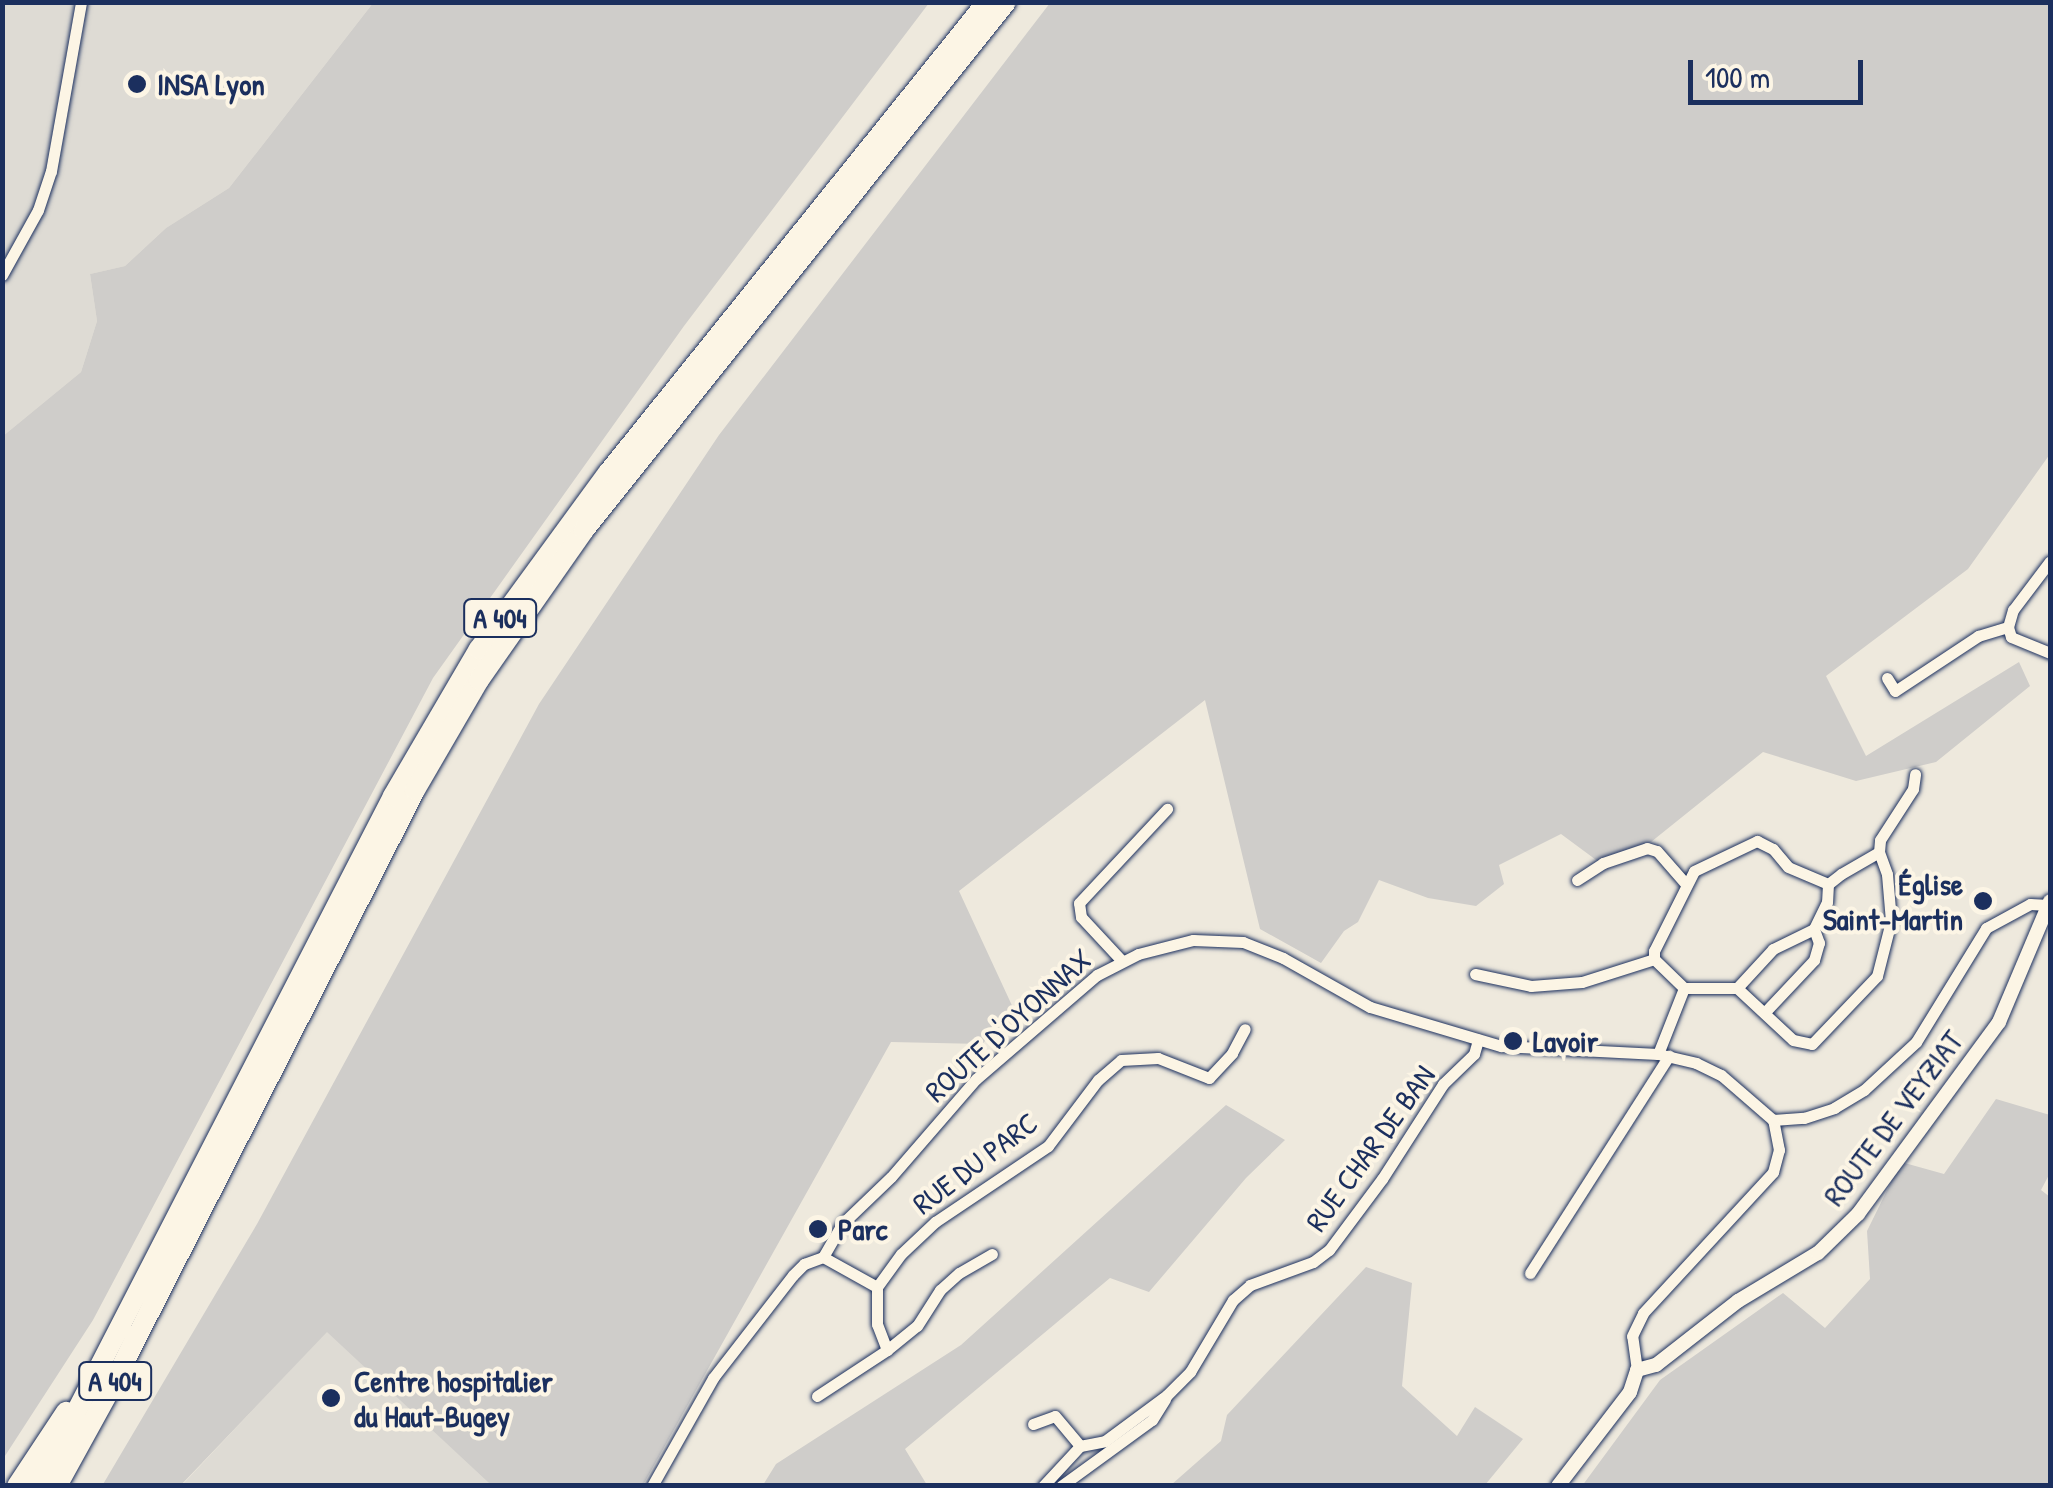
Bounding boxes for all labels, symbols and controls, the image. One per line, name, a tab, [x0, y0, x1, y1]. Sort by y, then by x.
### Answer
scale bar	[1693, 40, 1868, 102]
text: 100 m	[1705, 57, 1770, 97]
place label: INSA Lyon	[157, 66, 265, 102]
marker: INSA Lyon	[126, 73, 148, 95]
road number: A 404	[462, 595, 538, 641]
place label: Église Saint-Martin	[1823, 866, 1963, 936]
marker: Église Saint-Martin	[1972, 890, 1994, 912]
street label: ROUTE D'OYONNAX	[917, 941, 1099, 1109]
place label: Lavoir	[1533, 1023, 1598, 1059]
street label: ROUTE DE VEYZIAT	[1816, 1023, 1970, 1213]
marker: Lavoir	[1502, 1030, 1524, 1052]
street label: RUE CHAR DE BAN	[1298, 1058, 1442, 1238]
street label: RUE DU PARC	[905, 1104, 1045, 1222]
place label: Parc	[838, 1211, 887, 1247]
marker: Parc	[807, 1218, 829, 1240]
road number: A 404	[78, 1358, 152, 1404]
place label: Centre hospitalier du Haut-Bugey	[354, 1363, 553, 1434]
marker: Centre hospitalier du Haut-Bugey	[318, 1385, 344, 1411]

